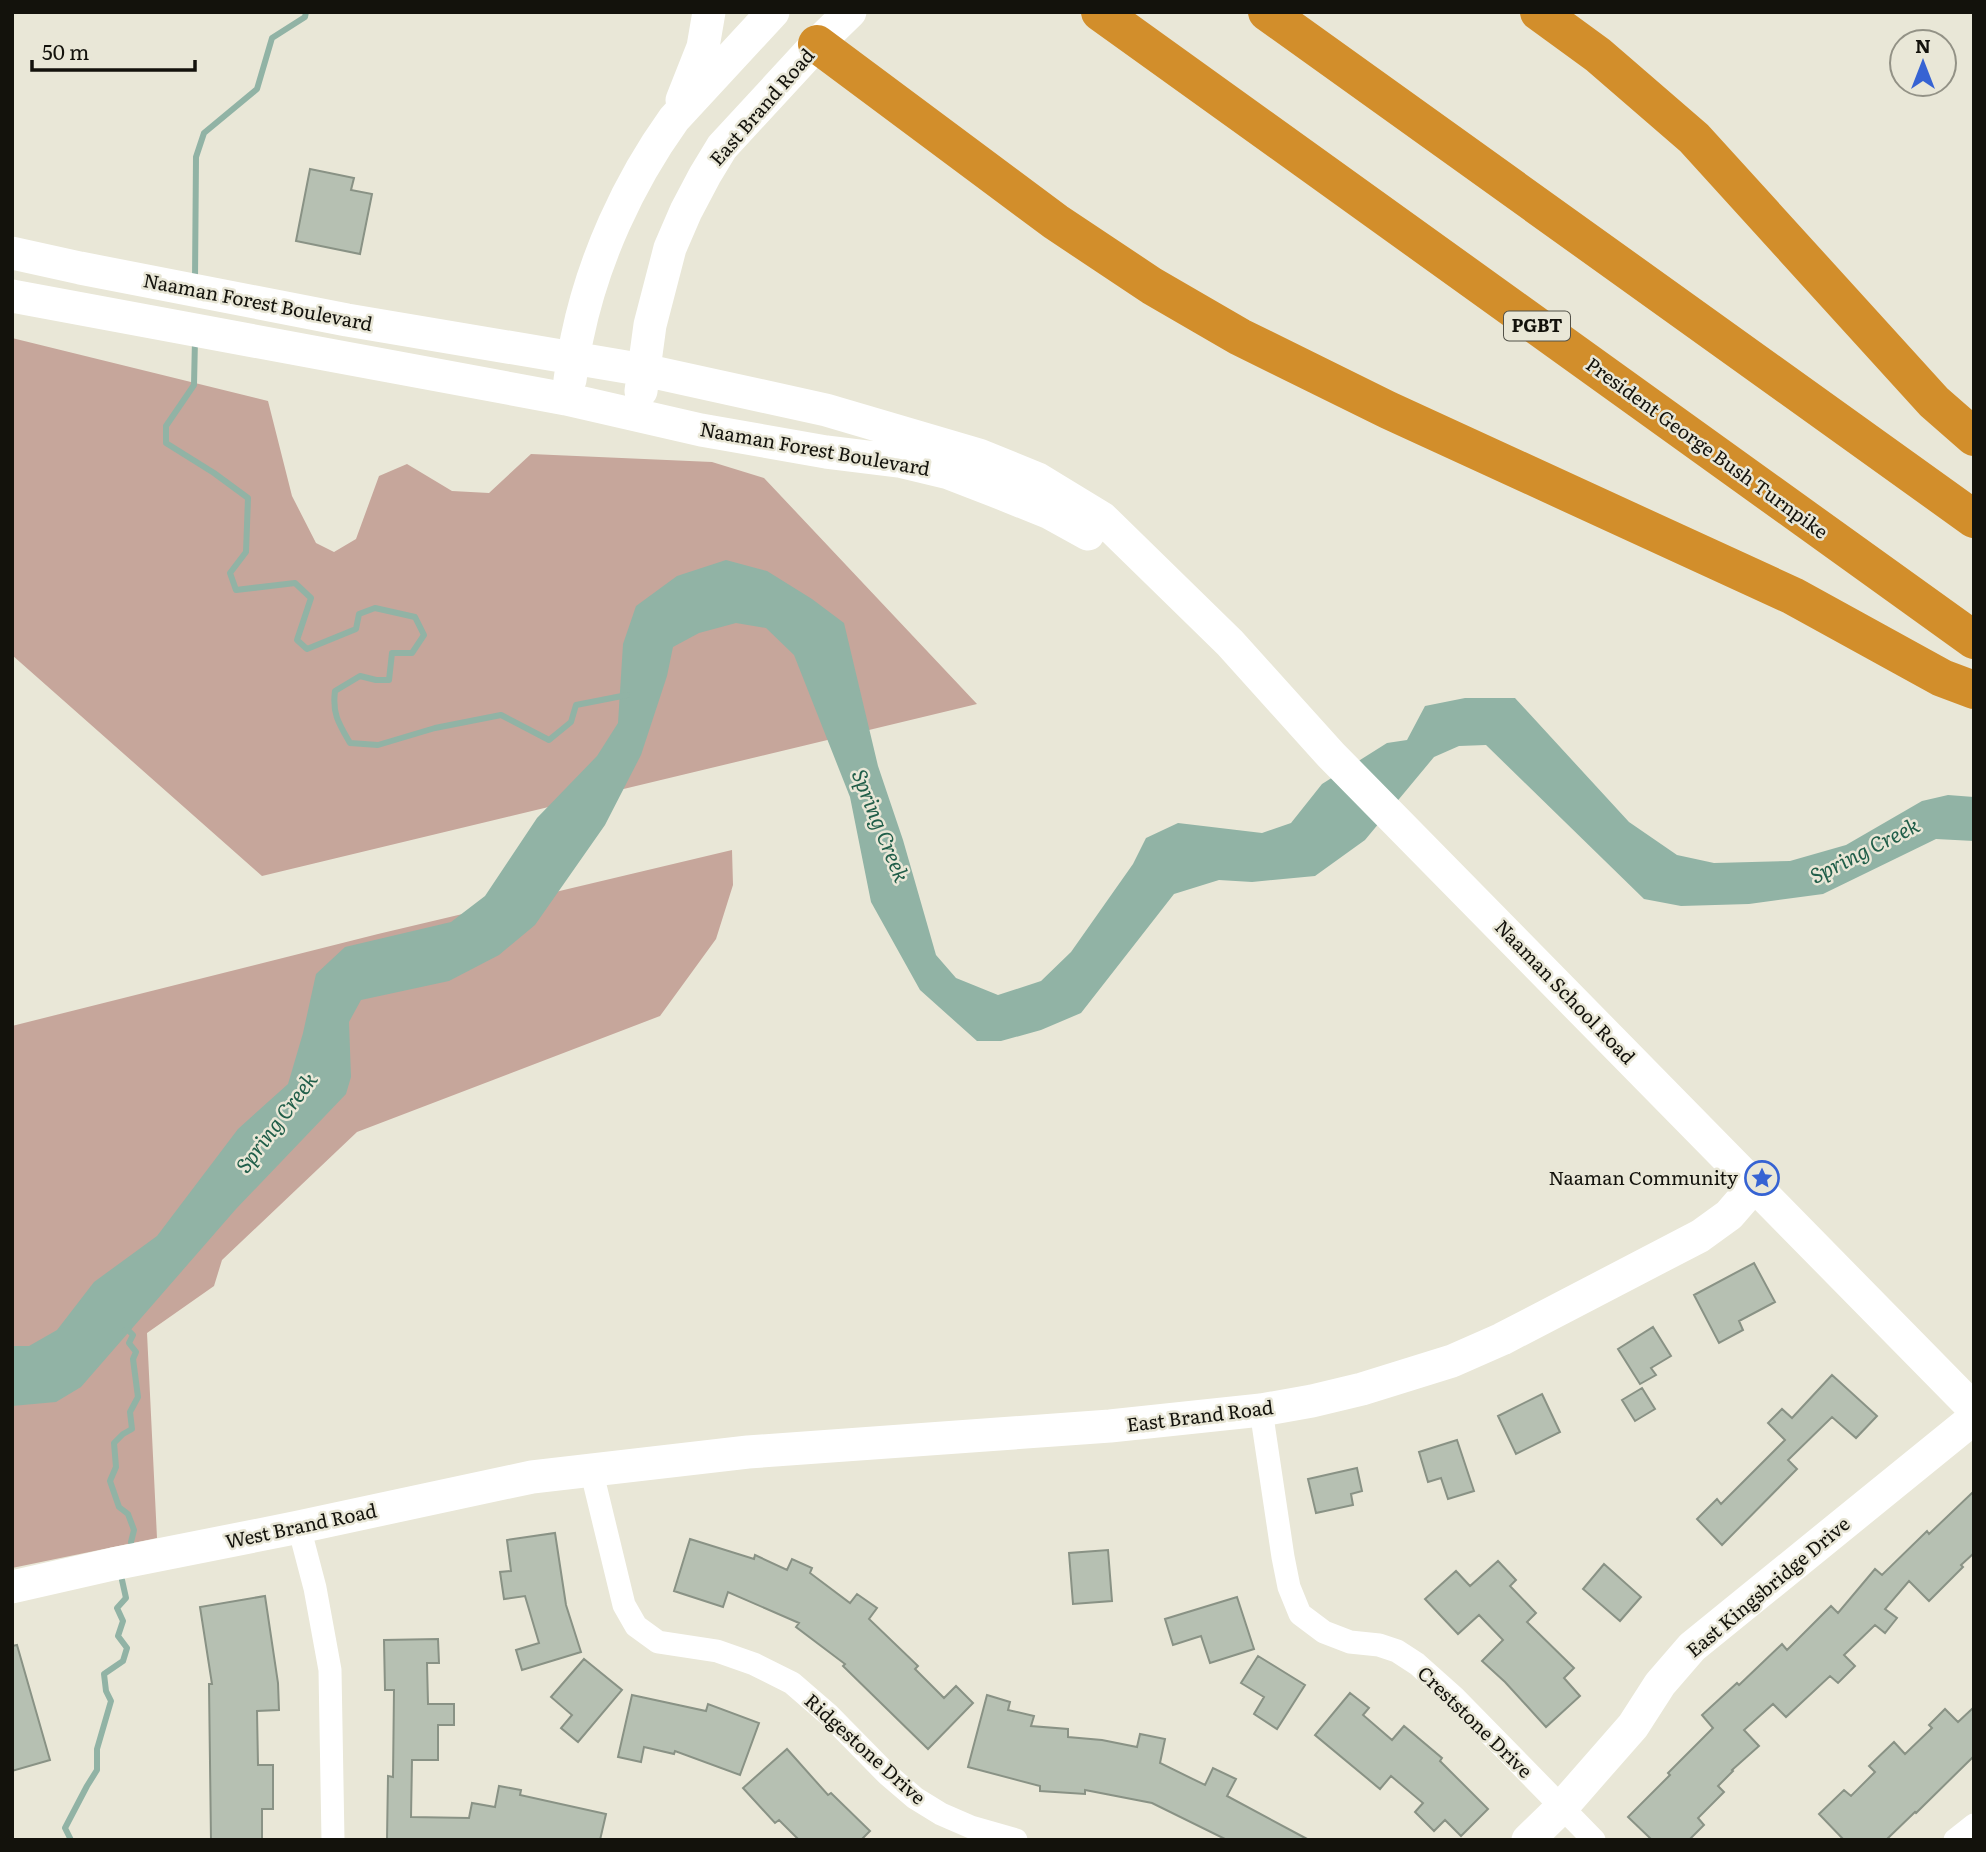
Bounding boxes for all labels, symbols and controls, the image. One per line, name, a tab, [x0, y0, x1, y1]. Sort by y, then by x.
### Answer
scale bar	[32, 28, 194, 72]
north arrow	[1888, 28, 1958, 98]
text: N	[1915, 31, 1931, 59]
text: 50 m	[42, 35, 89, 66]
street label: East Brand Road	[702, 41, 820, 171]
street label: Naaman Forest Boulevard	[141, 265, 376, 337]
road number: PGBT	[1504, 312, 1570, 340]
street label: President George Bush Turnpike	[1581, 350, 1835, 545]
street label: Naaman Forest Boulevard	[698, 414, 933, 482]
water label: Spring Creek	[846, 764, 919, 887]
water label: Spring Creek	[1804, 808, 1924, 890]
street label: Naaman School Road	[1489, 913, 1643, 1070]
water label: Spring Creek	[227, 1064, 324, 1178]
place icon: Naaman Community	[1743, 1159, 1781, 1197]
place label: Naaman Community	[1549, 1163, 1738, 1191]
street label: East Brand Road	[1125, 1392, 1275, 1438]
street label: West Brand Road	[223, 1495, 379, 1555]
street label: East Kingsbridge Drive	[1680, 1509, 1855, 1663]
street label: Creststone Drive	[1412, 1659, 1540, 1784]
street label: Ridgestone Drive	[799, 1686, 933, 1810]

